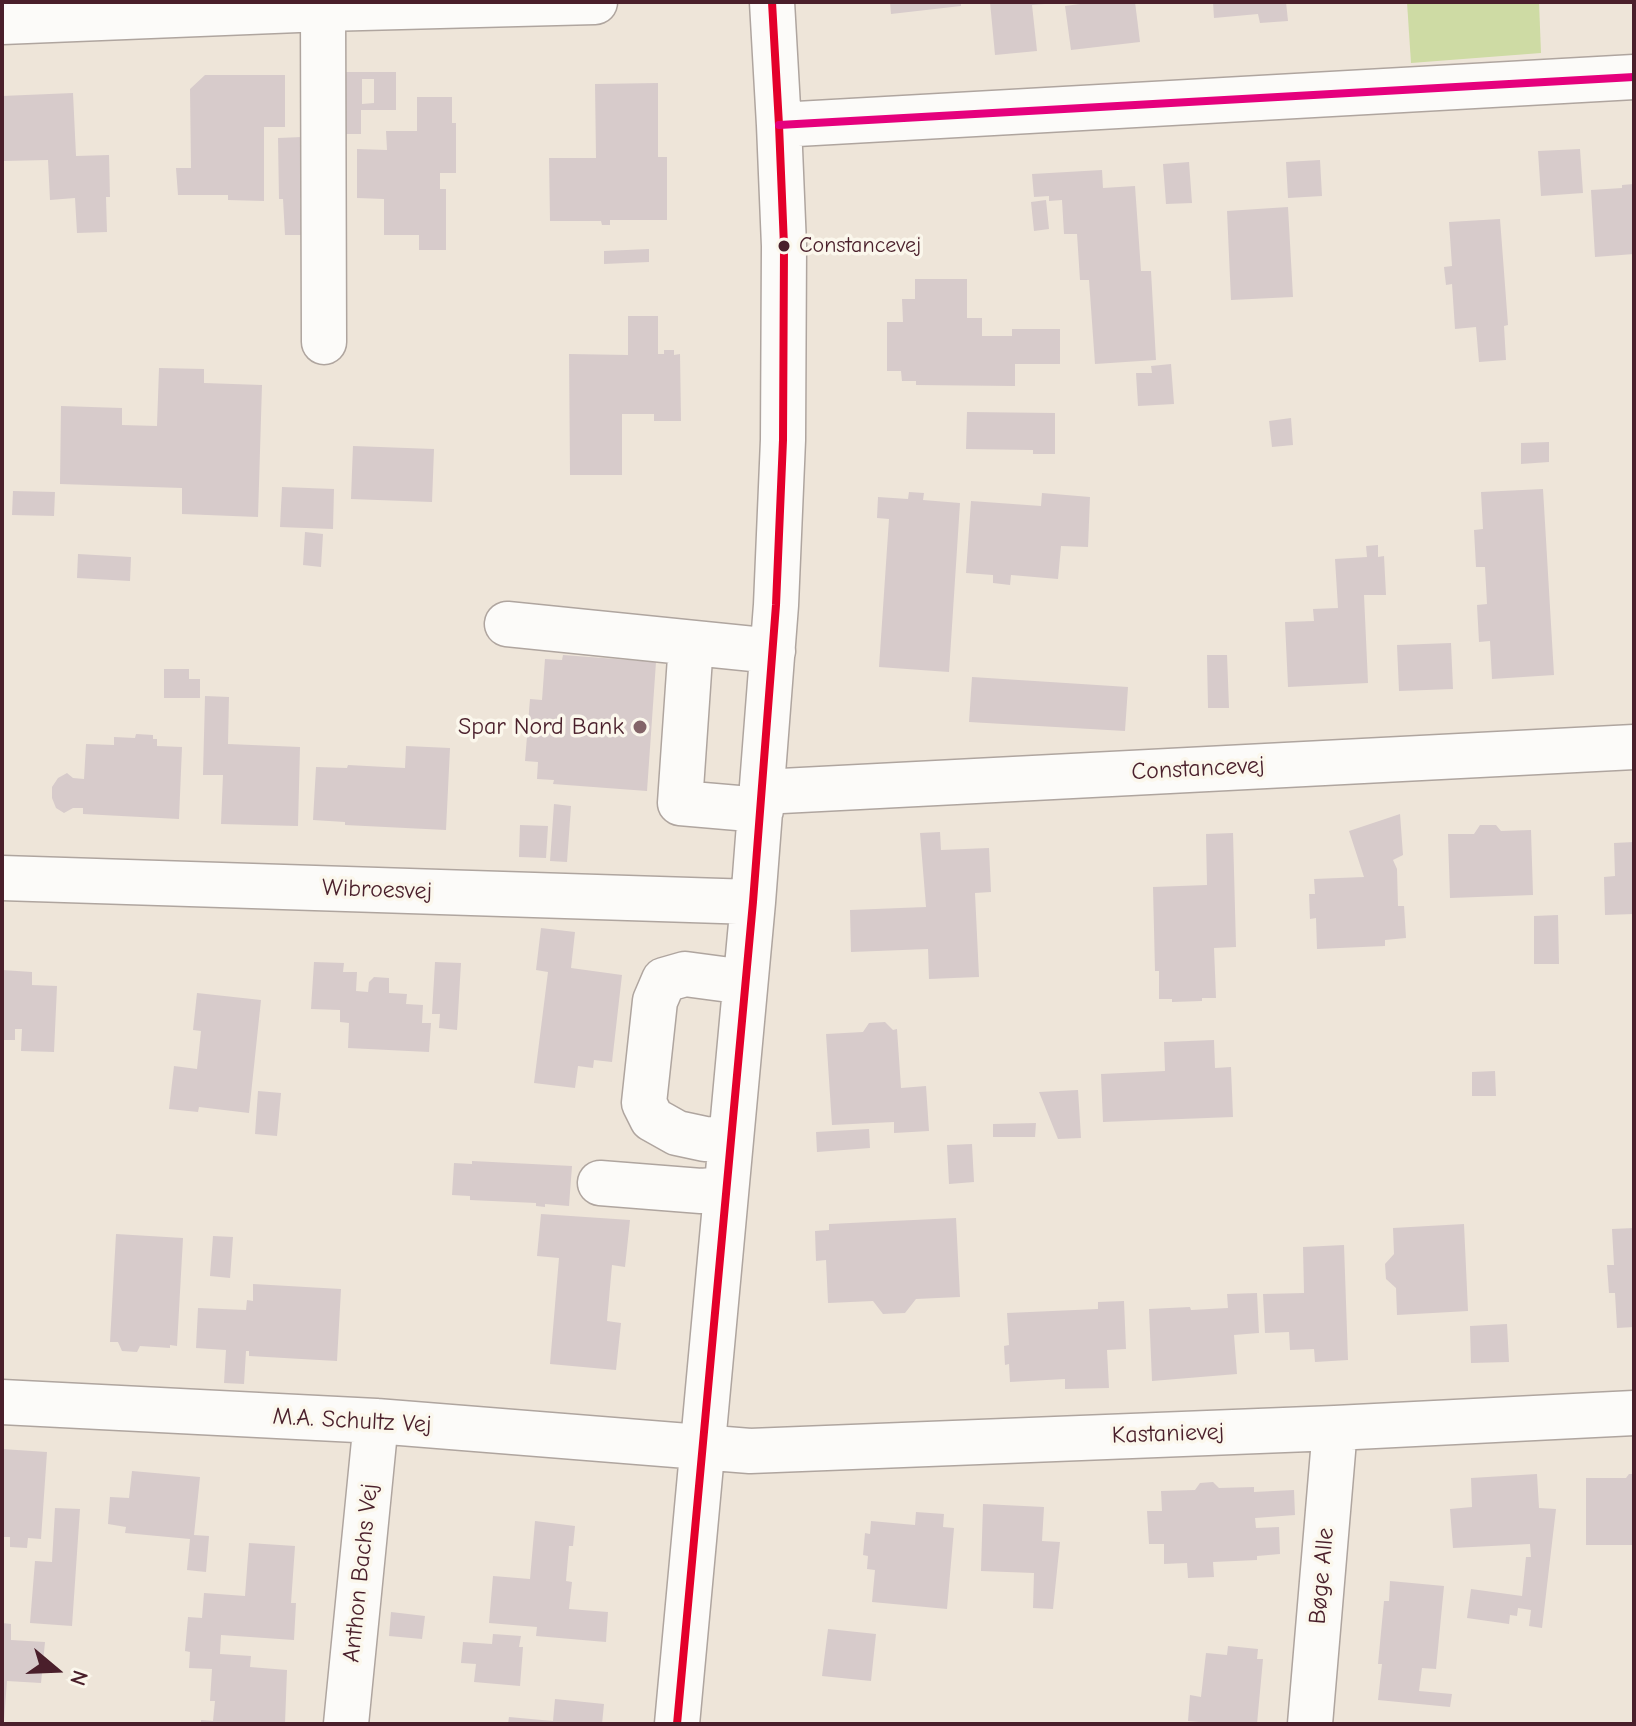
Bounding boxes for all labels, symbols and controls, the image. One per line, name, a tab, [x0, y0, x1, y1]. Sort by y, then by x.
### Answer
place label: Constancevej	[799, 233, 921, 259]
marker: Constancevej	[776, 238, 792, 254]
place label: Spar Nord Bank	[458, 713, 624, 741]
marker: Spar Nord Bank	[631, 718, 649, 736]
street label: Constancevej	[1131, 751, 1265, 787]
street label: Wibroesvej	[321, 874, 433, 906]
street label: M.A. Schultz Vej	[272, 1402, 432, 1440]
street label: Kastanievej	[1111, 1418, 1225, 1450]
street label: Anthon Bachs Vej	[337, 1482, 385, 1664]
street label: Bøge Alle	[1303, 1527, 1341, 1625]
north arrow	[16, 1630, 96, 1710]
text: N	[64, 1667, 93, 1689]

